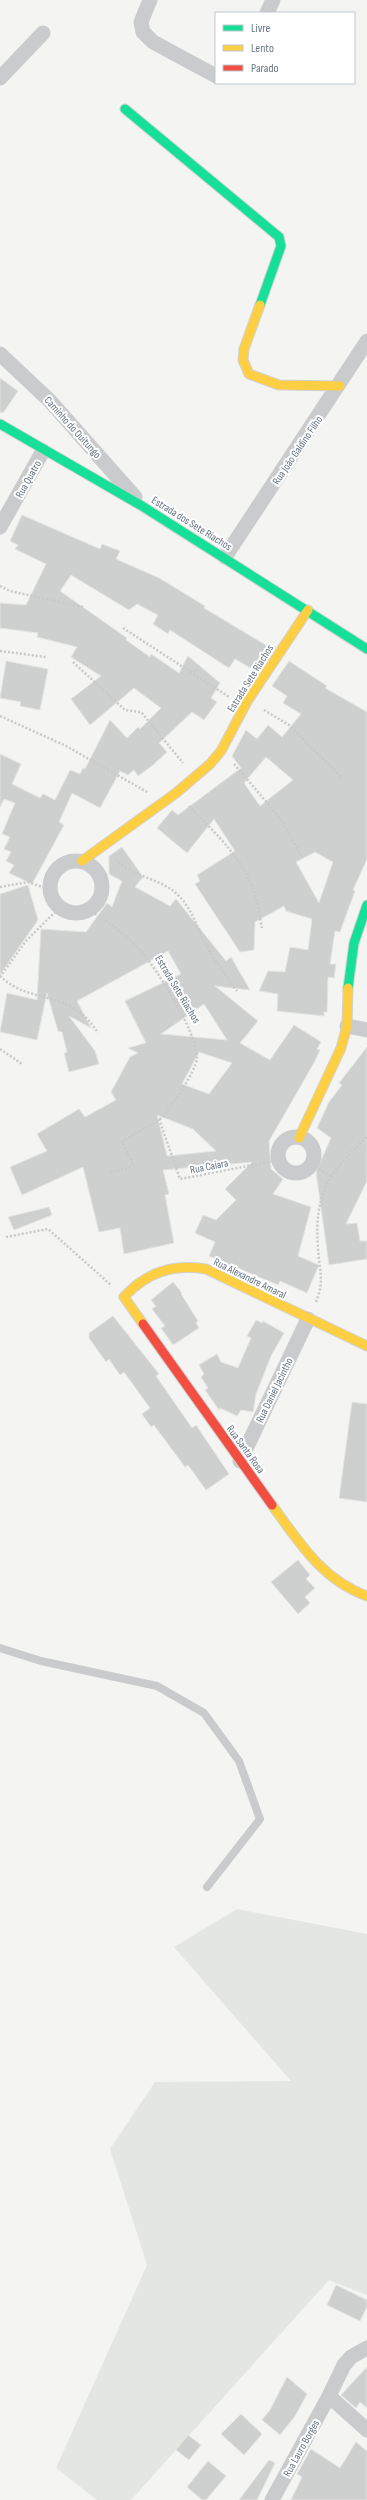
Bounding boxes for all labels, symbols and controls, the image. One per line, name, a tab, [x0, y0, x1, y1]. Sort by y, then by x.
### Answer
legend	[215, 12, 355, 84]
text: Livre	[251, 21, 271, 36]
text: Lento	[251, 41, 274, 56]
text: Parado	[251, 61, 278, 76]
street label: Caminho do Ouitungo	[41, 394, 104, 461]
street label: Rua João Galdino Filho	[270, 413, 325, 487]
street label: Rua Quatro	[13, 458, 44, 500]
street label: Estrada dos Sete Riachos	[149, 494, 234, 553]
street label: Estrada Sete Riachos	[224, 642, 276, 714]
street label: Estrada Sete Riachos	[152, 953, 203, 1026]
street label: Rua Caiara	[189, 1156, 229, 1177]
street label: Rua Alexandre Amaral	[211, 1255, 288, 1302]
street label: Rua Daniel Jacintho	[253, 1355, 296, 1425]
street label: Rua Santa Rosa	[224, 1423, 267, 1476]
street label: Rua Lauro Borges	[281, 2418, 322, 2479]

